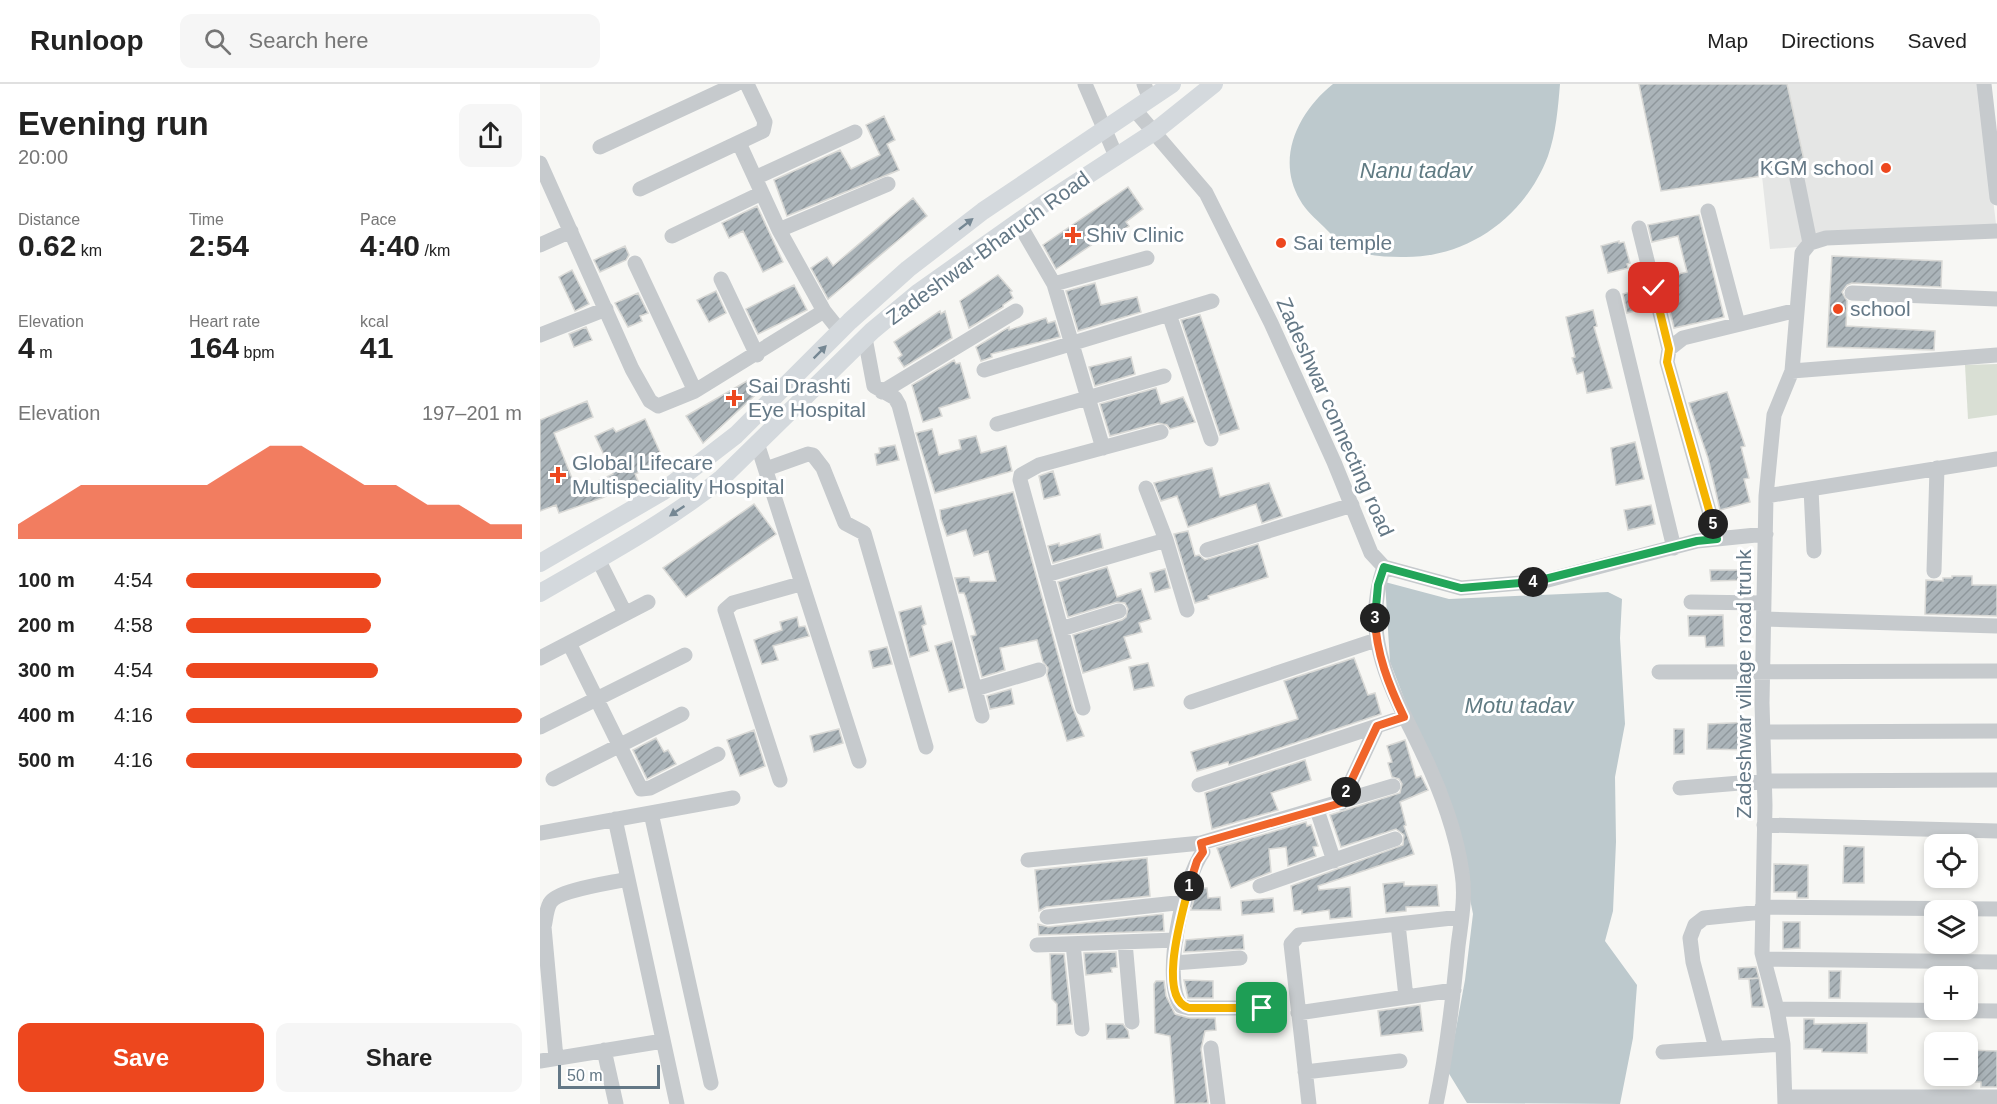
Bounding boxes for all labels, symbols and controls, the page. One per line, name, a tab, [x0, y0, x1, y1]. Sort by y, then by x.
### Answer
search box	[180, 14, 600, 68]
text: Runloop	[30, 25, 144, 56]
icon: search	[201, 25, 234, 58]
text: Search here	[249, 28, 368, 53]
text: Map	[1707, 29, 1748, 52]
text: Directions	[1781, 29, 1874, 52]
text: Saved	[1907, 29, 1967, 52]
button: share	[459, 104, 522, 167]
text: Evening run	[18, 105, 209, 142]
text: 20:00	[18, 146, 68, 168]
place label: KGM school	[1760, 156, 1874, 179]
water label: Nanu tadav	[1360, 158, 1474, 183]
marker: KGM school	[1879, 161, 1893, 175]
street label: Zadeshwar-Bharuch Road	[882, 166, 1094, 329]
text: Distance	[18, 211, 80, 228]
text: Time	[189, 211, 224, 228]
text: Pace	[360, 211, 396, 228]
one-way arrow	[959, 218, 974, 230]
place label: Shiv Clinic	[1086, 223, 1184, 246]
marker: Shiv Clinic	[1064, 226, 1082, 244]
text: 0.62	[18, 229, 76, 262]
text: 2:54	[189, 229, 249, 262]
text: 4:40	[360, 229, 420, 262]
place label: Sai temple	[1293, 231, 1392, 254]
marker: Sai temple	[1274, 236, 1288, 250]
text: km	[76, 242, 102, 259]
text: /km	[420, 242, 450, 259]
pin	[1628, 262, 1679, 313]
icon: check	[1637, 271, 1670, 304]
street label: Zadeshwar connecting road	[1272, 294, 1399, 540]
place label: school	[1850, 297, 1911, 320]
marker: school	[1831, 302, 1845, 316]
text: Elevation	[18, 313, 84, 330]
text: Heart rate	[189, 313, 260, 330]
text: kcal	[360, 313, 388, 330]
text: 4	[18, 331, 35, 364]
text: 164	[189, 331, 239, 364]
text: 41	[360, 331, 393, 364]
text: m	[35, 344, 52, 361]
text: bpm	[239, 344, 275, 361]
one-way arrow	[812, 345, 826, 359]
place label: Sai Drashti Eye Hospital	[748, 374, 866, 421]
marker: Sai Drashti Eye Hospital	[725, 389, 743, 407]
text: Elevation	[18, 402, 100, 424]
text: 197–201 m	[422, 402, 522, 424]
place label: Global Lifecare Multispeciality Hospital	[572, 451, 784, 498]
marker: Global Lifecare Multispeciality Hospital	[549, 466, 567, 484]
one-way arrow	[669, 505, 685, 516]
pin: 5	[1698, 509, 1728, 539]
text: 5	[1709, 515, 1717, 532]
street label: Zadeshwar village road trunk	[1732, 549, 1755, 819]
pin: 4	[1518, 567, 1548, 597]
text: 100 m	[18, 569, 75, 591]
text: 4:54	[114, 569, 153, 591]
text: 4	[1529, 573, 1537, 590]
pin: 3	[1360, 603, 1390, 633]
text: 3	[1371, 609, 1379, 626]
text: 200 m	[18, 614, 75, 636]
text: 4:58	[114, 614, 153, 636]
text: 300 m	[18, 659, 75, 681]
text: 4:54	[114, 659, 153, 681]
water label: Motu tadav	[1465, 693, 1575, 718]
text: 400 m	[18, 704, 75, 726]
text: 4:16	[114, 704, 153, 726]
text: 500 m	[18, 749, 75, 771]
text: 4:16	[114, 749, 153, 771]
pin: 2	[1331, 777, 1361, 807]
text: 2	[1342, 783, 1350, 800]
map controls	[1924, 834, 1978, 1086]
button: locate	[1924, 834, 1978, 888]
pin: 1	[1174, 871, 1204, 901]
text: 1	[1185, 877, 1193, 894]
button: layers	[1924, 900, 1978, 954]
button: +	[1924, 966, 1978, 1020]
pin	[1236, 982, 1287, 1033]
icon: arrive	[1245, 991, 1278, 1024]
button: Save	[18, 1023, 264, 1092]
button: Share	[276, 1023, 522, 1092]
button: −	[1924, 1032, 1978, 1086]
scale bar	[558, 1062, 660, 1090]
text: 50 m	[567, 1067, 603, 1084]

